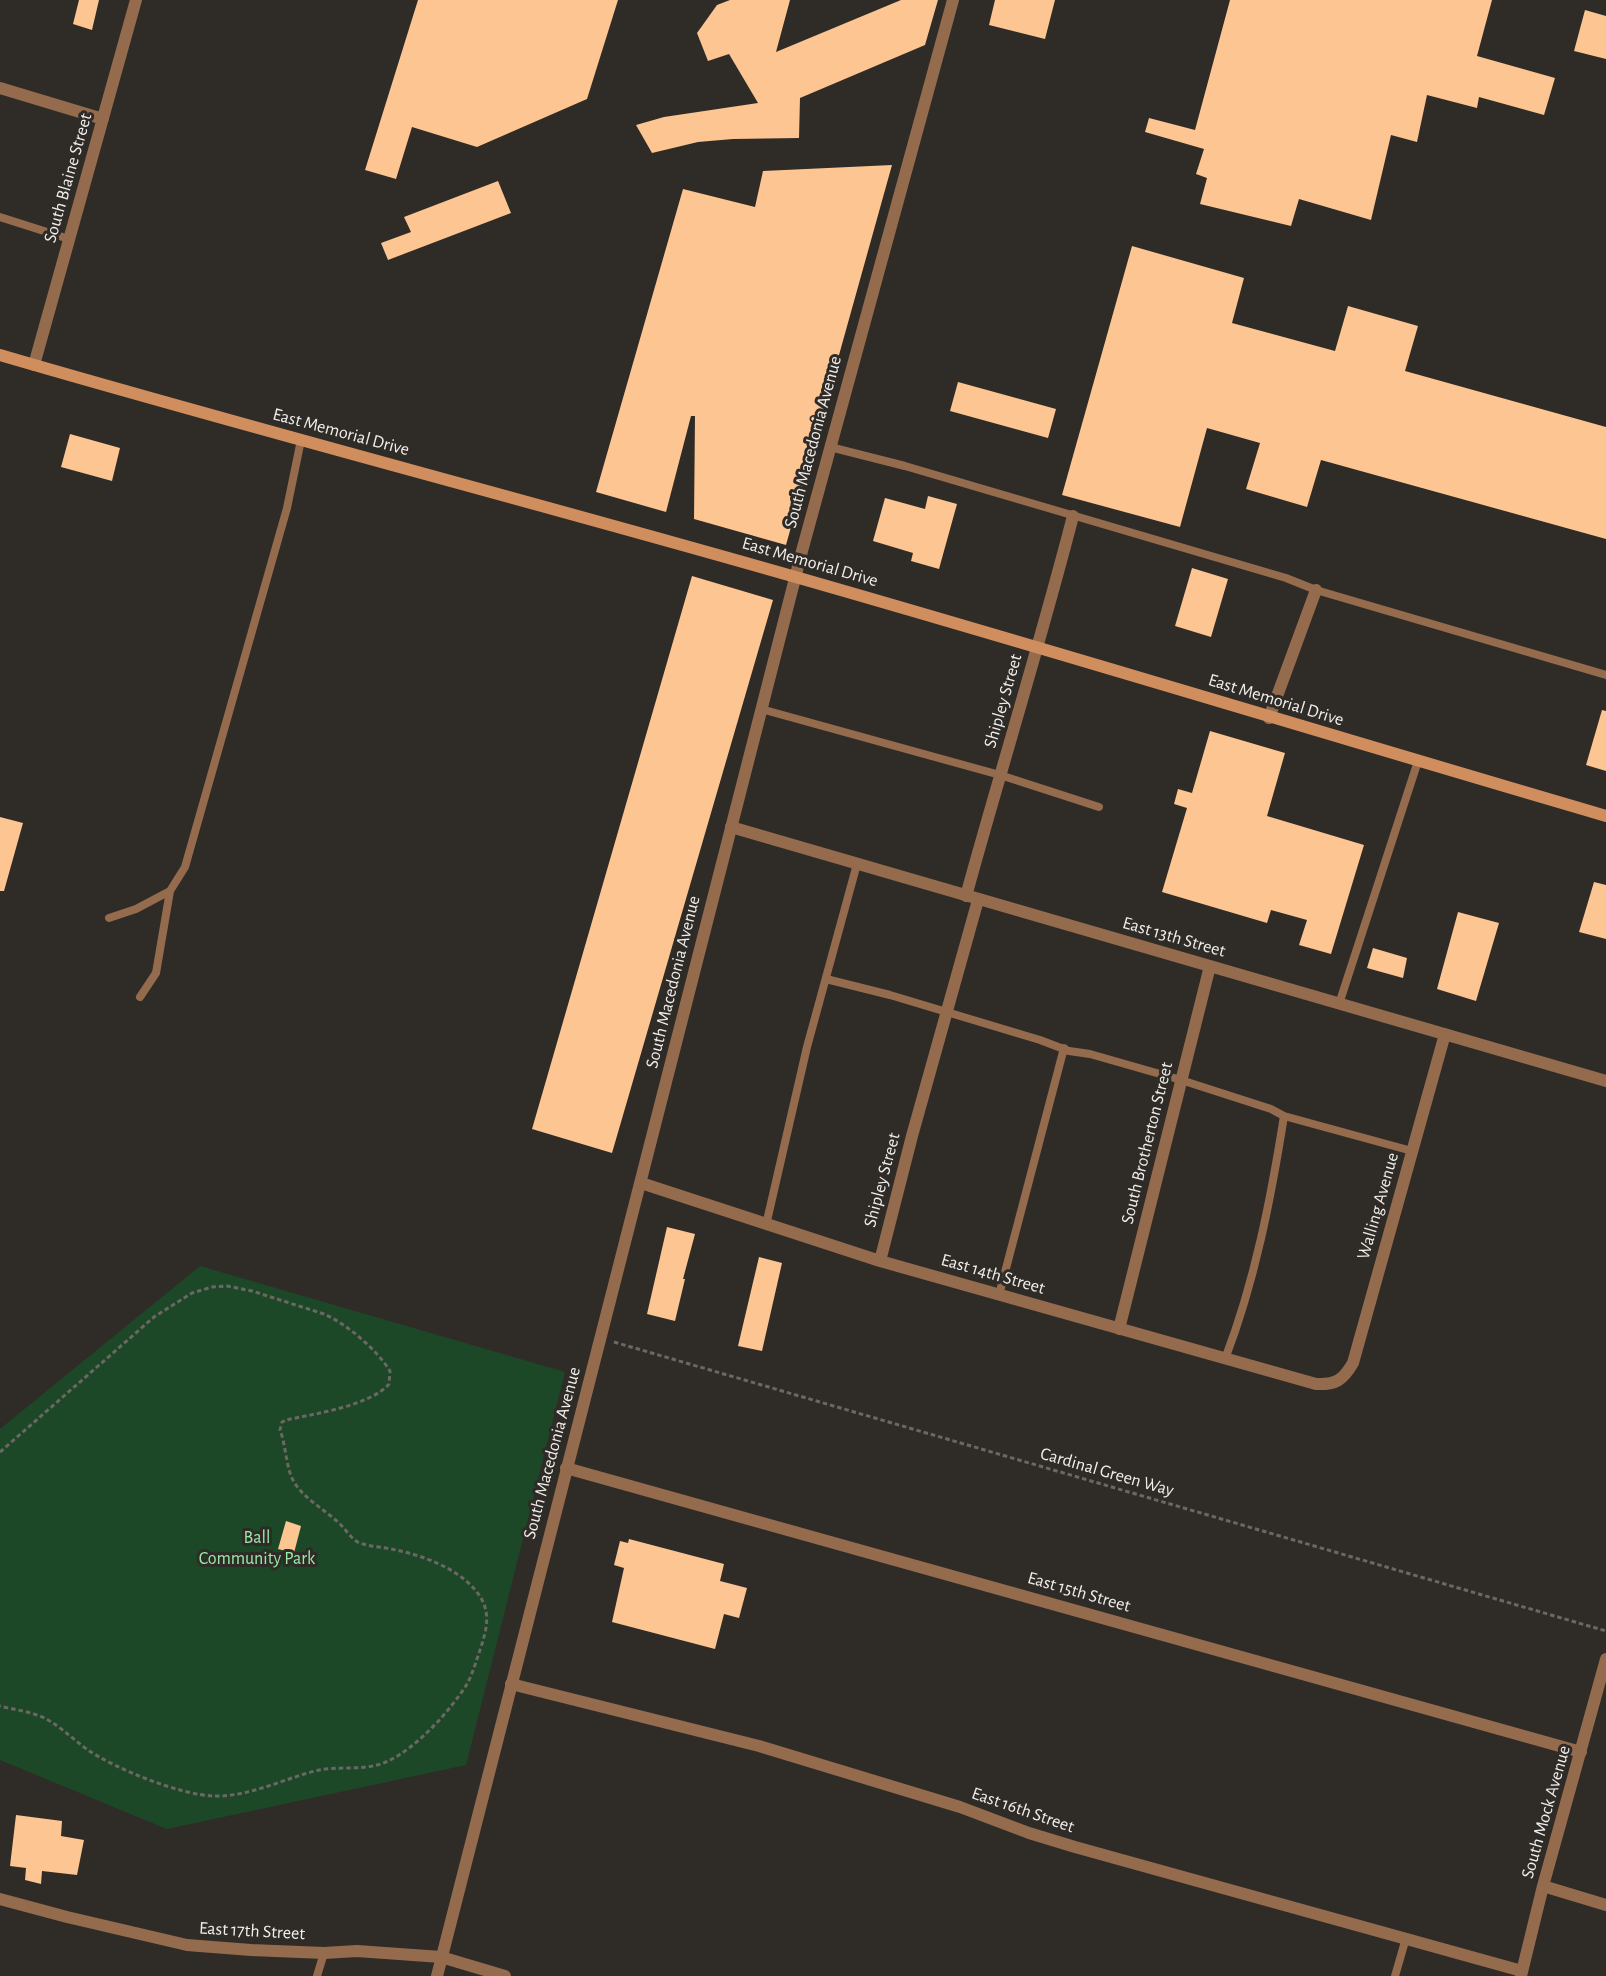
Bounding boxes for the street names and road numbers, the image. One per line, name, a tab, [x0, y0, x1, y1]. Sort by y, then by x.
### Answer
street label: South Blaine Street	[39, 111, 97, 245]
street label: South Macedonia Avenue	[780, 354, 846, 530]
street label: East Memorial Drive	[270, 403, 412, 461]
street label: East Memorial Drive	[739, 532, 881, 592]
street label: Shipley Street	[979, 651, 1027, 751]
street label: East Memorial Drive	[1206, 669, 1346, 731]
street label: South Macedonia Avenue	[641, 893, 705, 1071]
street label: East 13th Street	[1120, 912, 1228, 962]
street label: South Brotherton Street	[1116, 1060, 1178, 1226]
street label: Shipley Street	[859, 1130, 905, 1230]
street label: Walling Avenue	[1352, 1150, 1404, 1262]
street label: East 14th Street	[938, 1249, 1048, 1299]
street label: South Macedonia Avenue	[519, 1365, 585, 1541]
street label: Cardinal Green Way	[1038, 1443, 1176, 1501]
street label: East 15th Street	[1025, 1567, 1133, 1617]
street label: South Mock Avenue	[1517, 1743, 1575, 1881]
street label: East 16th Street	[969, 1782, 1077, 1838]
street label: East 17th Street	[198, 1917, 306, 1945]

